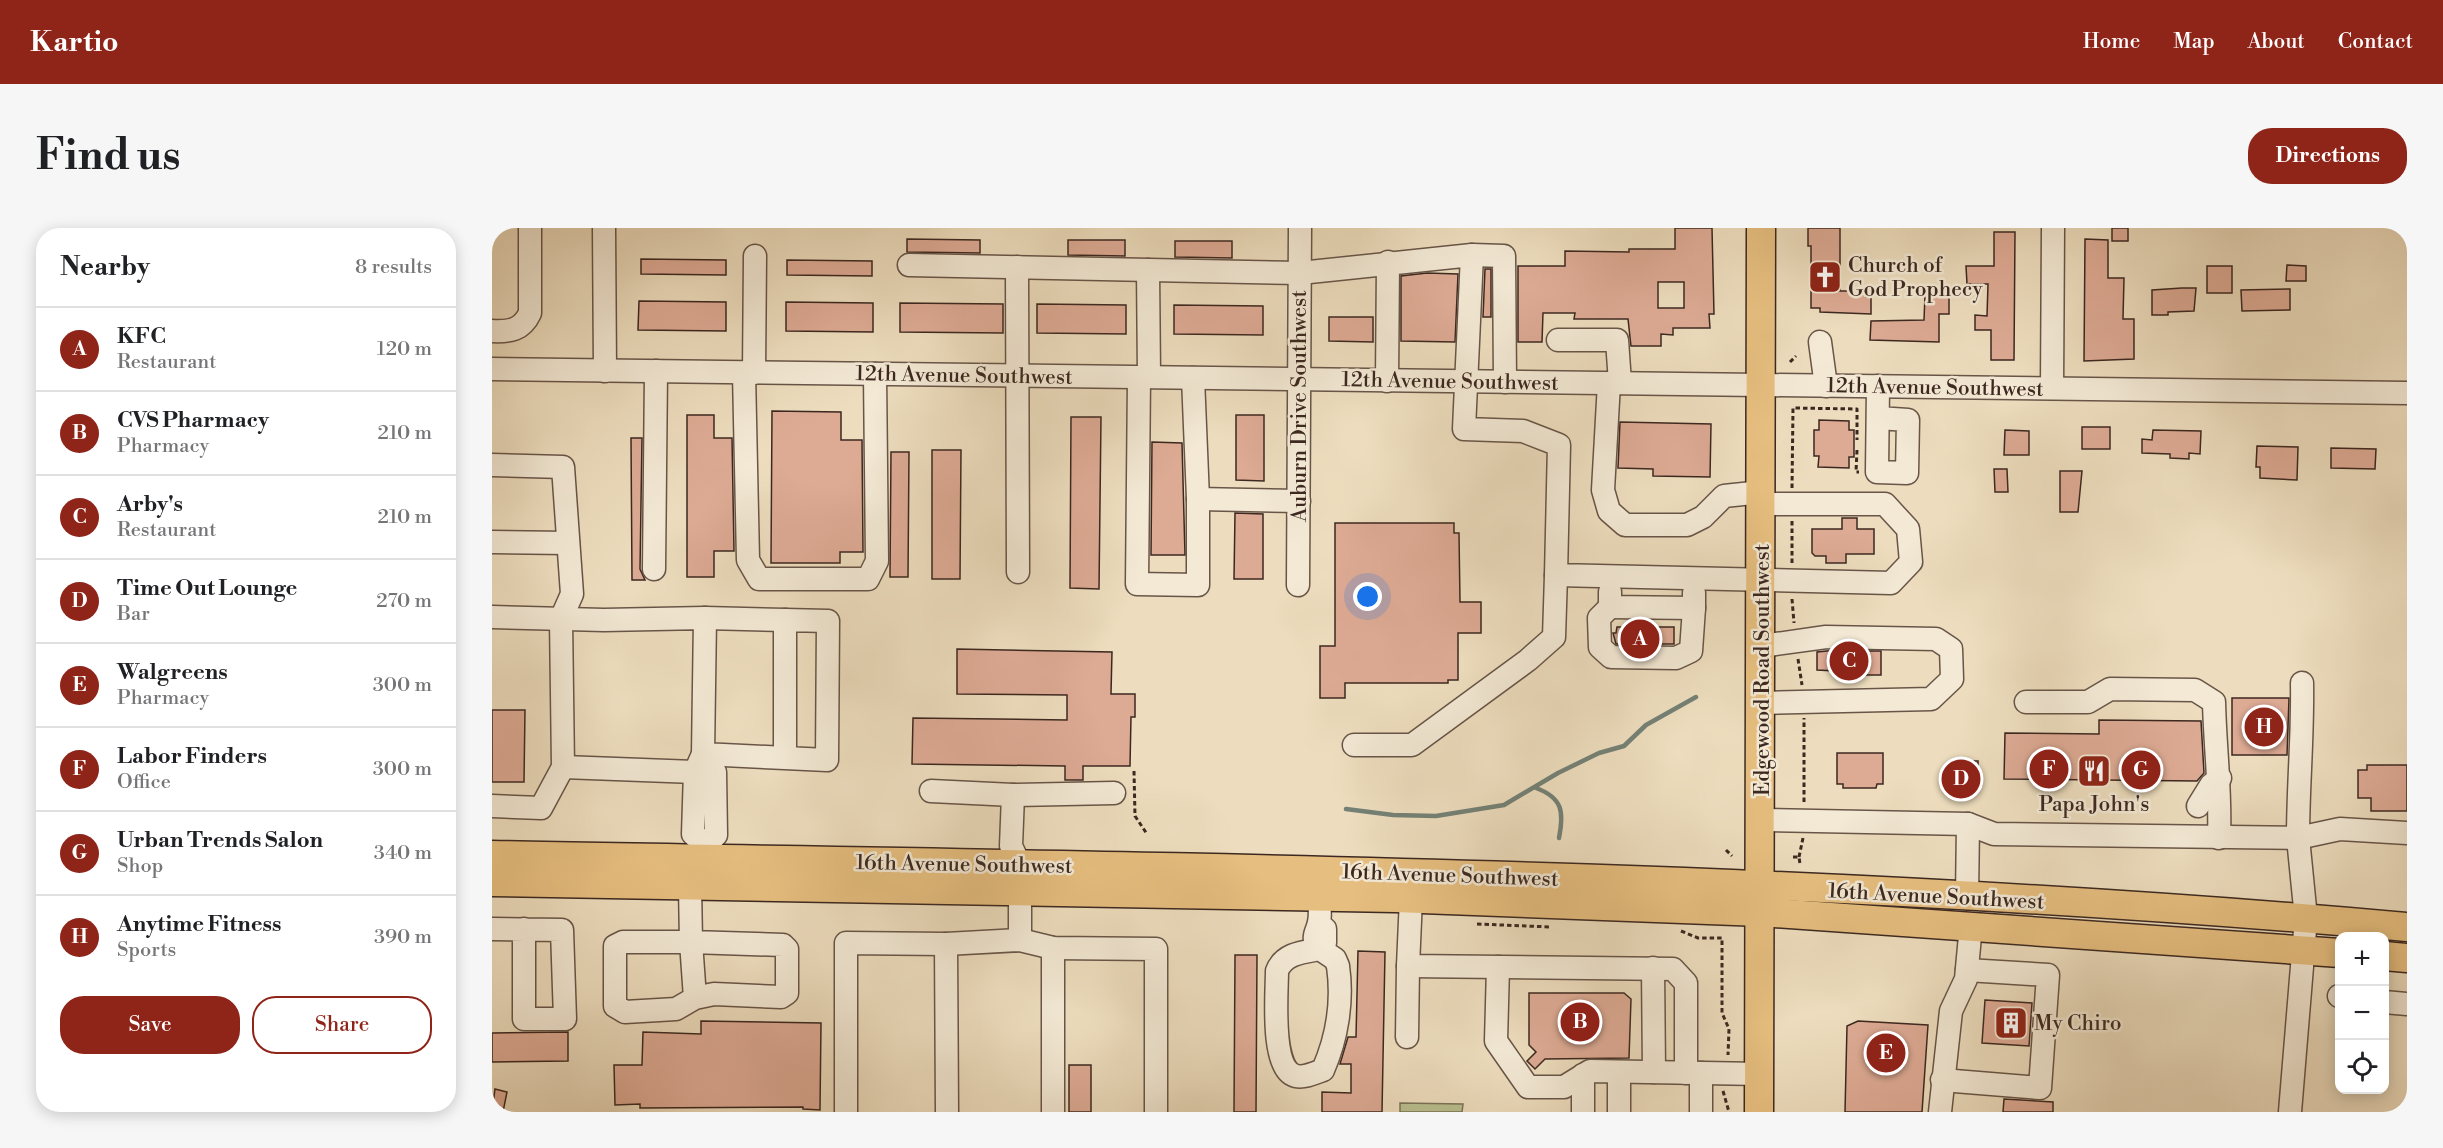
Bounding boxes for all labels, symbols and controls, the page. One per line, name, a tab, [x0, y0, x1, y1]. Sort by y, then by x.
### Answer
text: Kartio	[30, 25, 119, 60]
text: Home	[2083, 29, 2140, 55]
text: Map	[2173, 29, 2215, 55]
text: About	[2248, 29, 2305, 55]
text: Contact	[2338, 29, 2413, 55]
button: Directions	[2248, 128, 2407, 184]
text: Find us	[36, 130, 180, 183]
text: Nearby	[60, 251, 150, 283]
place label: Church of God Prophecy	[1848, 253, 1983, 303]
text: 8 results	[355, 255, 432, 280]
church icon: Church of God Prophecy	[1807, 259, 1843, 295]
street label: Auburn Drive Southwest	[1287, 290, 1313, 523]
text: KFC	[117, 323, 166, 350]
text: A	[72, 337, 87, 362]
text: 120 m	[377, 337, 432, 362]
text: Restaurant	[117, 350, 216, 375]
street label: 12th Avenue Southwest	[855, 361, 1073, 391]
street label: 12th Avenue Southwest	[1341, 367, 1559, 397]
street label: 12th Avenue Southwest	[1826, 373, 2044, 403]
text: CVS Pharmacy	[117, 407, 269, 434]
text: B	[72, 421, 87, 446]
text: 210 m	[377, 421, 432, 446]
text: Pharmacy	[117, 434, 209, 459]
text: Arby's	[117, 491, 183, 518]
text: C	[72, 505, 87, 530]
text: 210 m	[377, 505, 432, 530]
text: Restaurant	[117, 518, 216, 543]
street label: Edgewood Road Southwest	[1750, 543, 1776, 796]
text: Time Out Lounge	[117, 575, 297, 602]
your location	[1353, 582, 1382, 611]
text: D	[72, 589, 87, 614]
text: 270 m	[376, 589, 432, 614]
text: Bar	[117, 602, 150, 627]
pin: A	[1620, 616, 1660, 662]
pin: C	[1830, 638, 1868, 684]
text: Walgreens	[117, 659, 228, 686]
text: E	[73, 673, 86, 698]
text: 300 m	[373, 673, 432, 698]
text: Pharmacy	[117, 686, 209, 711]
pin: H	[2244, 704, 2284, 750]
text: Labor Finders	[117, 743, 267, 770]
pin: F	[2030, 746, 2068, 792]
pin: G	[2122, 748, 2160, 792]
restaurant icon: Papa John's	[2076, 753, 2112, 789]
pin: D	[1942, 756, 1980, 802]
text: F	[72, 757, 87, 782]
text: 300 m	[373, 757, 432, 782]
text: Office	[117, 770, 171, 795]
place label: Papa John's	[2039, 792, 2149, 818]
text: Urban Trends Salon	[117, 827, 323, 854]
text: G	[72, 841, 87, 866]
text: 340 m	[374, 841, 432, 866]
street label: 16th Avenue Southwest	[855, 850, 1073, 880]
text: Shop	[117, 854, 163, 879]
street label: 16th Avenue Southwest	[1341, 859, 1559, 893]
street label: 16th Avenue Southwest	[1827, 878, 2045, 916]
text: Anytime Fitness	[117, 911, 281, 938]
text: H	[71, 925, 88, 950]
text: 390 m	[374, 925, 432, 950]
map controls	[2335, 932, 2389, 1094]
button: +	[2335, 932, 2389, 986]
text: Sports	[117, 938, 176, 963]
button: −	[2335, 986, 2389, 1040]
button: Save	[60, 996, 240, 1054]
button: Share	[252, 996, 432, 1054]
pin: B	[1560, 1000, 1600, 1044]
building icon: My Chiro	[1993, 1005, 2029, 1041]
place label: My Chiro	[2034, 1011, 2122, 1037]
pin: E	[1866, 1030, 1906, 1076]
button: locate	[2335, 1040, 2389, 1094]

